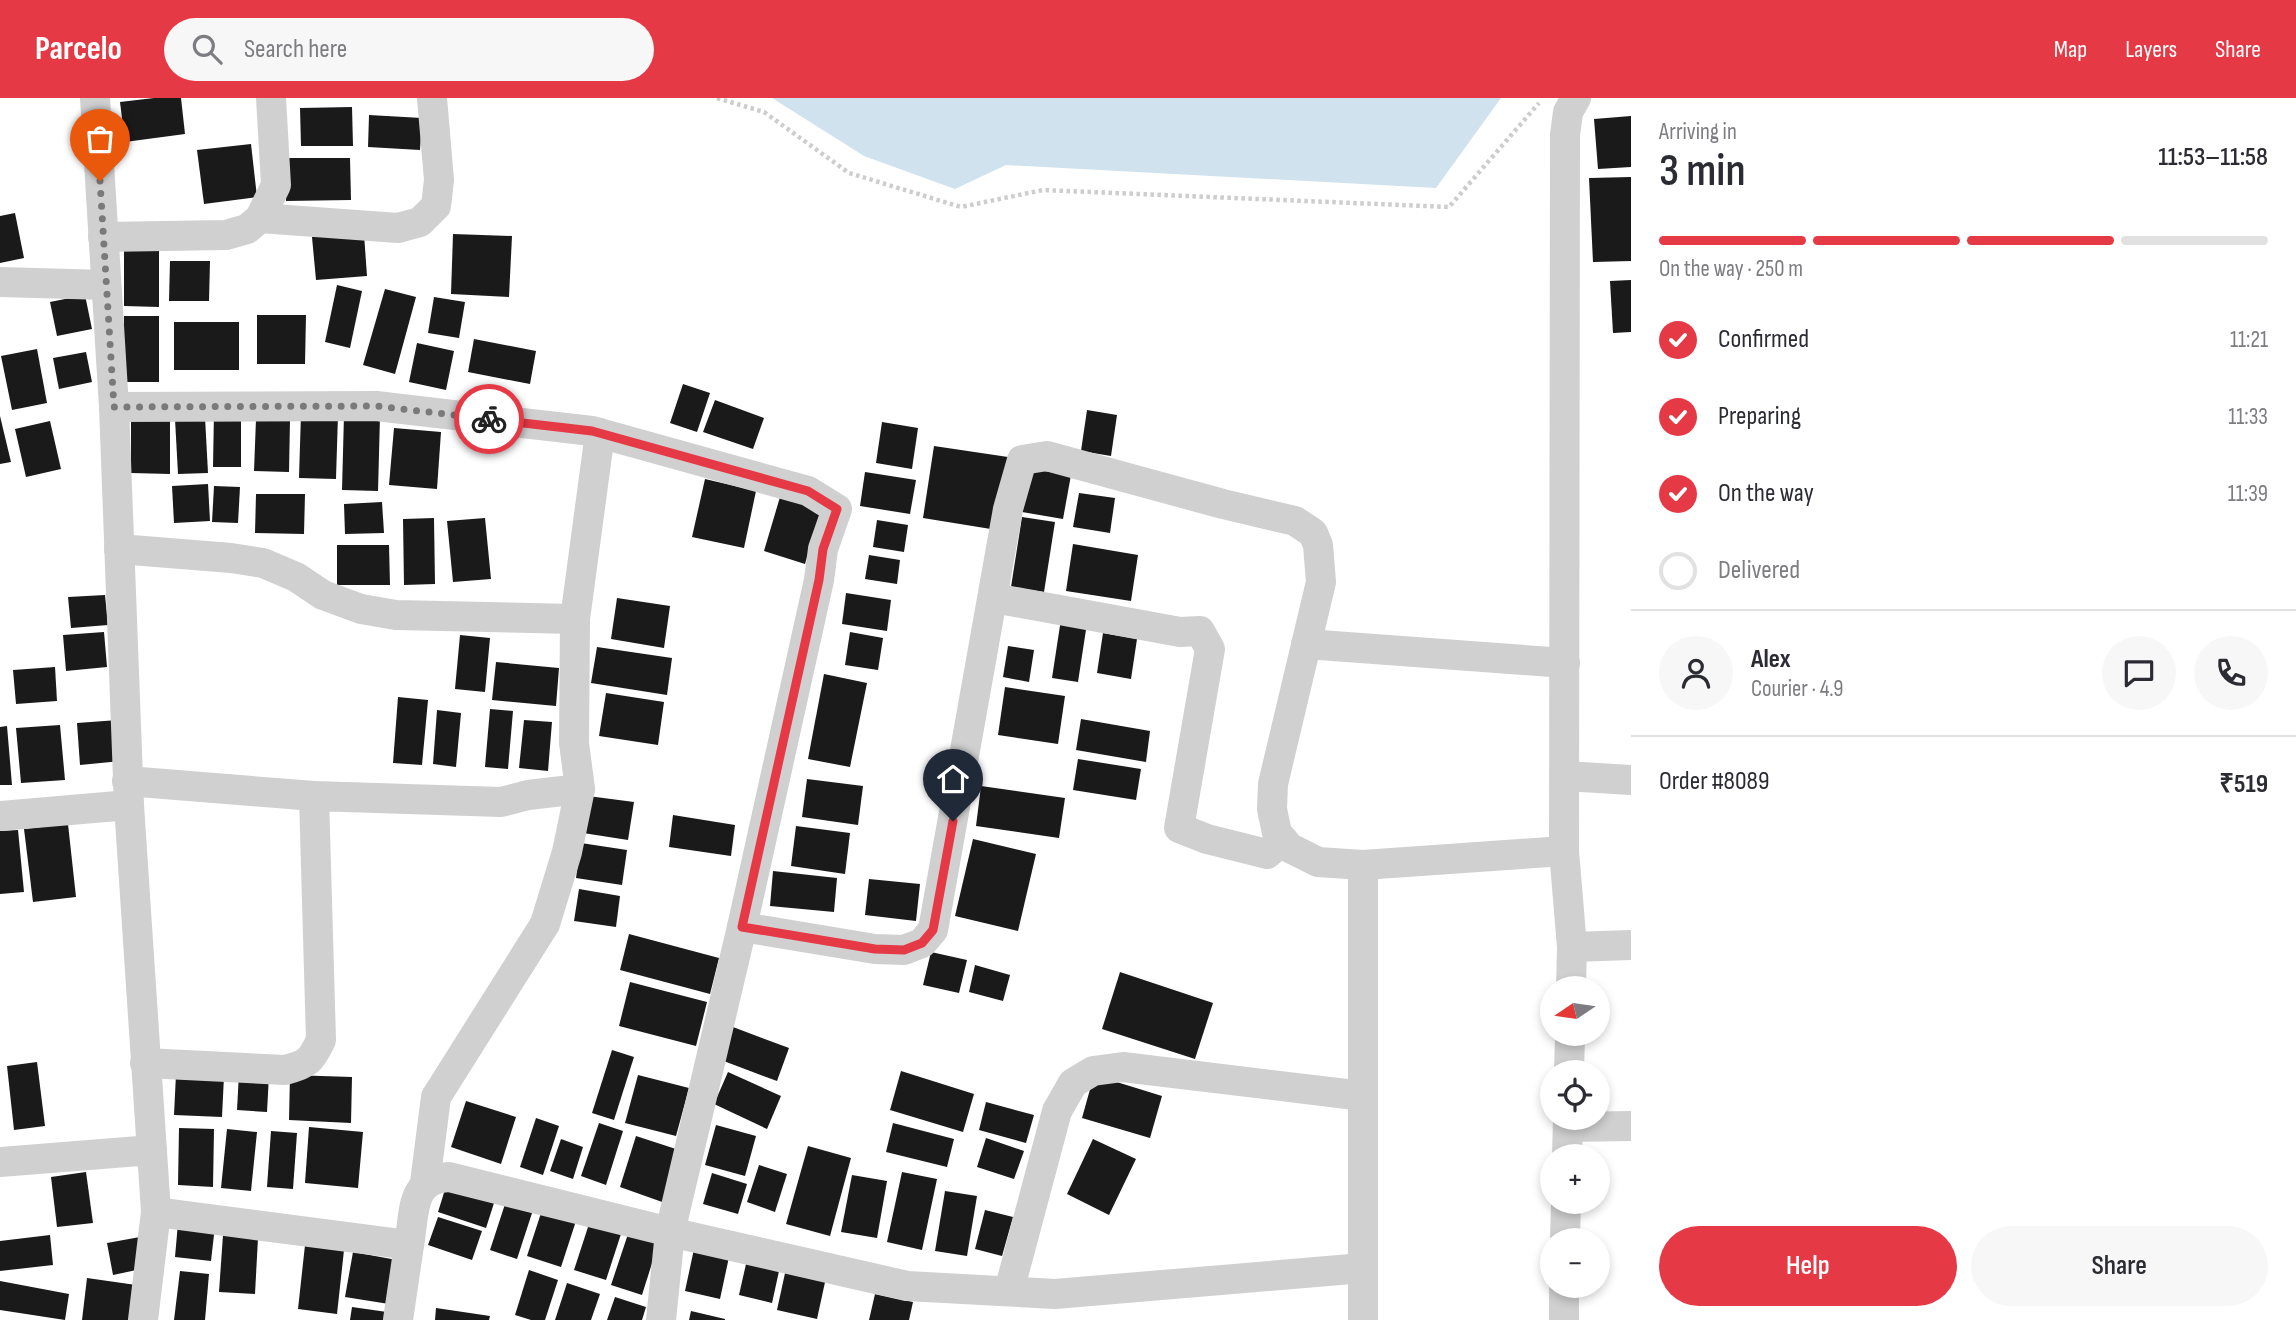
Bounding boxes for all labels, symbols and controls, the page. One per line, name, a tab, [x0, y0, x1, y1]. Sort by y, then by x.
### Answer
search box	[164, 18, 654, 81]
text: Parcelo	[35, 29, 122, 69]
icon: search	[188, 30, 226, 68]
text: Search here	[244, 34, 347, 65]
text: Map	[2054, 35, 2087, 64]
text: Layers	[2125, 35, 2177, 64]
text: Share	[2215, 35, 2261, 64]
pin	[70, 109, 130, 181]
text: Arriving in	[1659, 118, 1737, 146]
icon: bag	[81, 120, 119, 158]
text: 11:53–11:58	[2158, 142, 2268, 173]
text: 3 min	[1659, 144, 1746, 199]
text: On the way · 250 m	[1659, 255, 1803, 283]
icon: check	[1659, 321, 1697, 359]
text: Confirmed	[1718, 324, 1809, 355]
text: 11:21	[2230, 326, 2268, 354]
courier	[454, 384, 524, 454]
icon: check	[1659, 398, 1697, 436]
icon: bike	[470, 400, 508, 438]
text: Preparing	[1718, 401, 1801, 432]
text: 11:33	[2228, 403, 2268, 431]
icon: check	[1659, 475, 1697, 513]
text: On the way	[1718, 478, 1814, 509]
text: 11:39	[2228, 480, 2268, 508]
text: Delivered	[1718, 555, 1800, 586]
button: person	[1659, 636, 1733, 710]
button: chat	[2102, 636, 2176, 710]
button: phone	[2194, 636, 2268, 710]
text: Alex	[1751, 644, 1791, 675]
text: Courier · 4.9	[1751, 675, 1843, 703]
pin	[923, 749, 983, 821]
icon: home	[934, 760, 972, 798]
text: Order #8089	[1659, 766, 1769, 797]
text: ₹519	[2219, 769, 2268, 800]
north arrow	[1540, 976, 1610, 1046]
map controls	[1540, 976, 1610, 1298]
button: locate	[1540, 1060, 1610, 1130]
button: +	[1540, 1144, 1610, 1214]
button: Help	[1659, 1226, 1957, 1306]
button: Share	[1971, 1226, 2268, 1306]
button: −	[1540, 1228, 1610, 1298]

